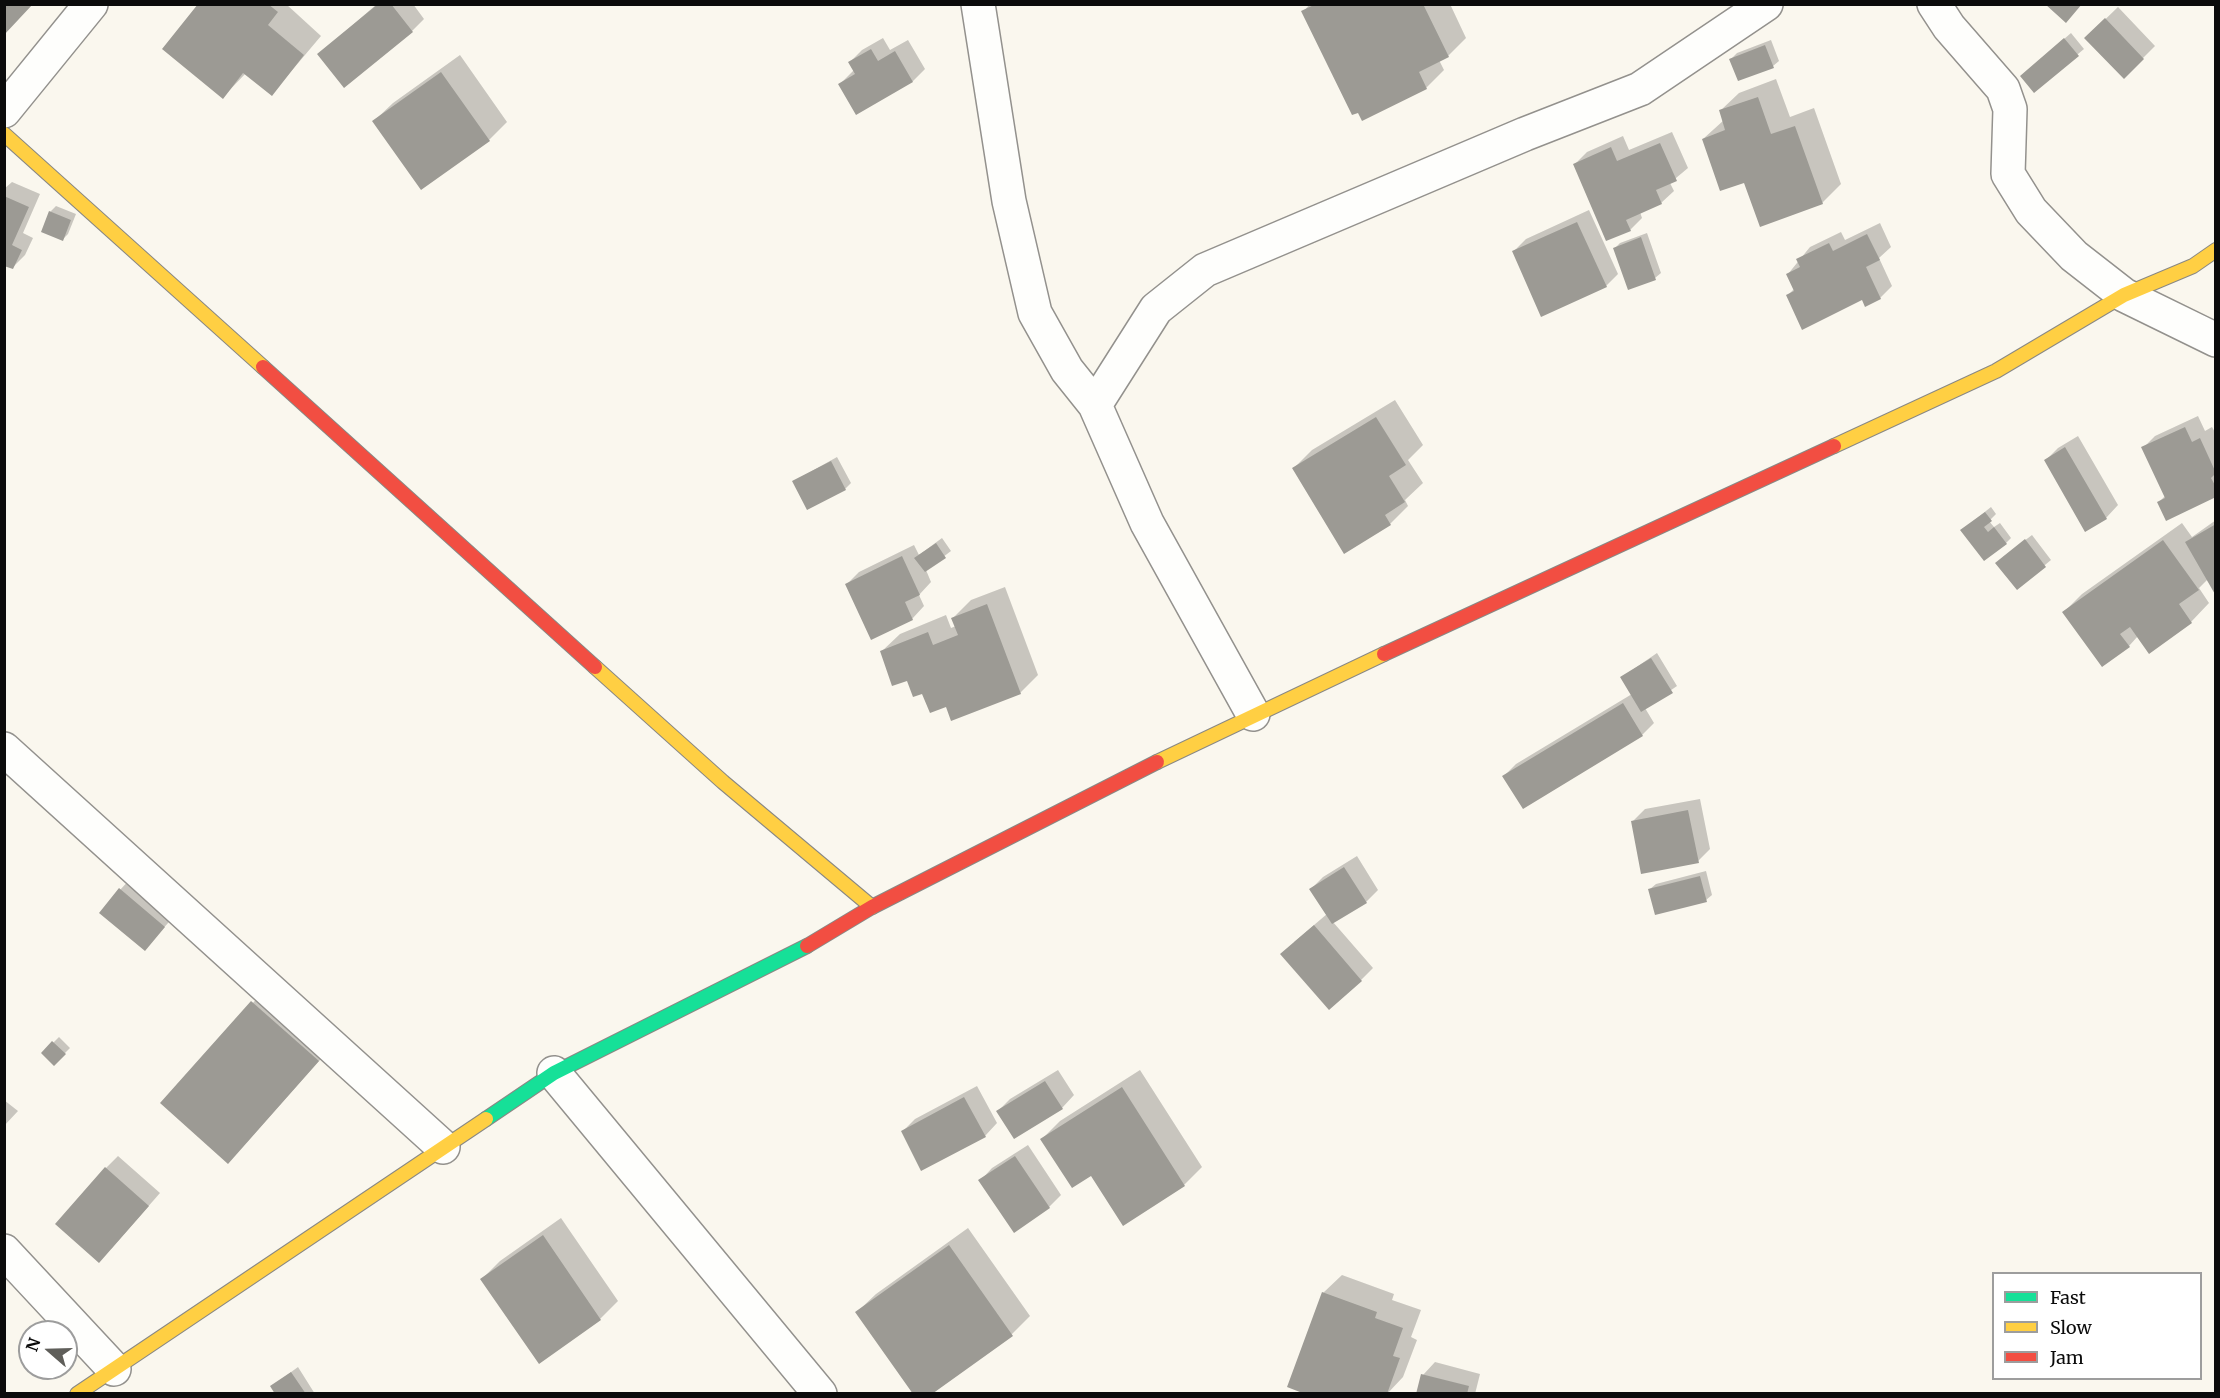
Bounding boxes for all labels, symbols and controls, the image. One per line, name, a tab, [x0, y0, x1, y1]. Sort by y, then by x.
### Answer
legend	[1992, 1272, 2202, 1380]
text: Fast	[2050, 1286, 2086, 1309]
text: Slow	[2050, 1316, 2092, 1339]
north arrow	[18, 1320, 78, 1380]
text: N	[21, 1335, 45, 1354]
text: Jam	[2050, 1346, 2084, 1369]

